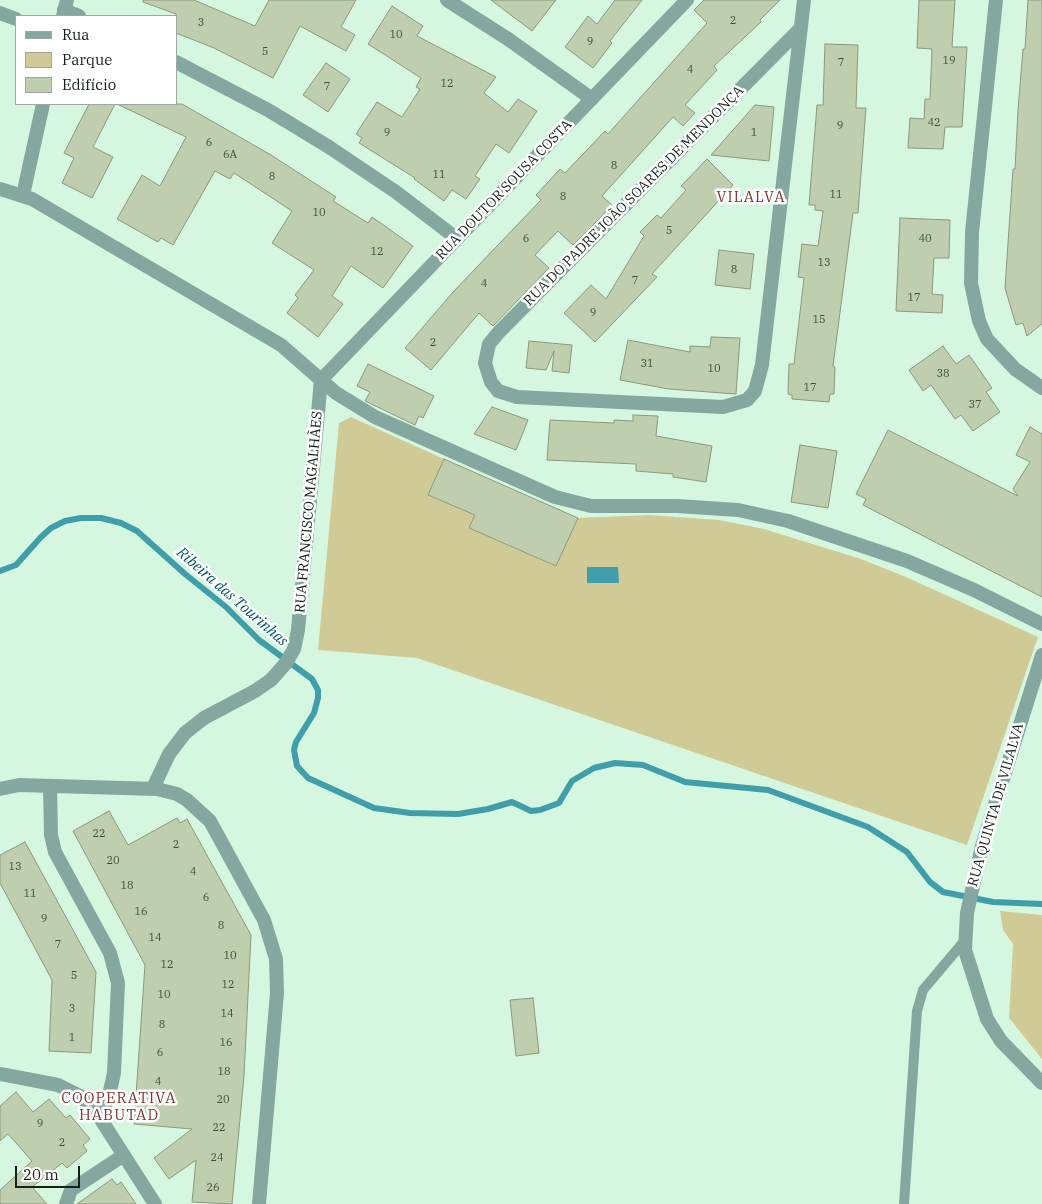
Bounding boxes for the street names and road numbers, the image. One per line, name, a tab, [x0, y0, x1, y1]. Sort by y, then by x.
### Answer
street label: RUA DO PADRE JOÃO SOARES DE MENDONÇA	[521, 83, 747, 309]
street label: RUA DOUTOR SOUSA COSTA	[432, 116, 576, 264]
street label: RUA FRANCISCO MAGALHÃES	[292, 410, 326, 614]
street label: RUA QUINTA DE VILALVA	[965, 721, 1027, 889]

